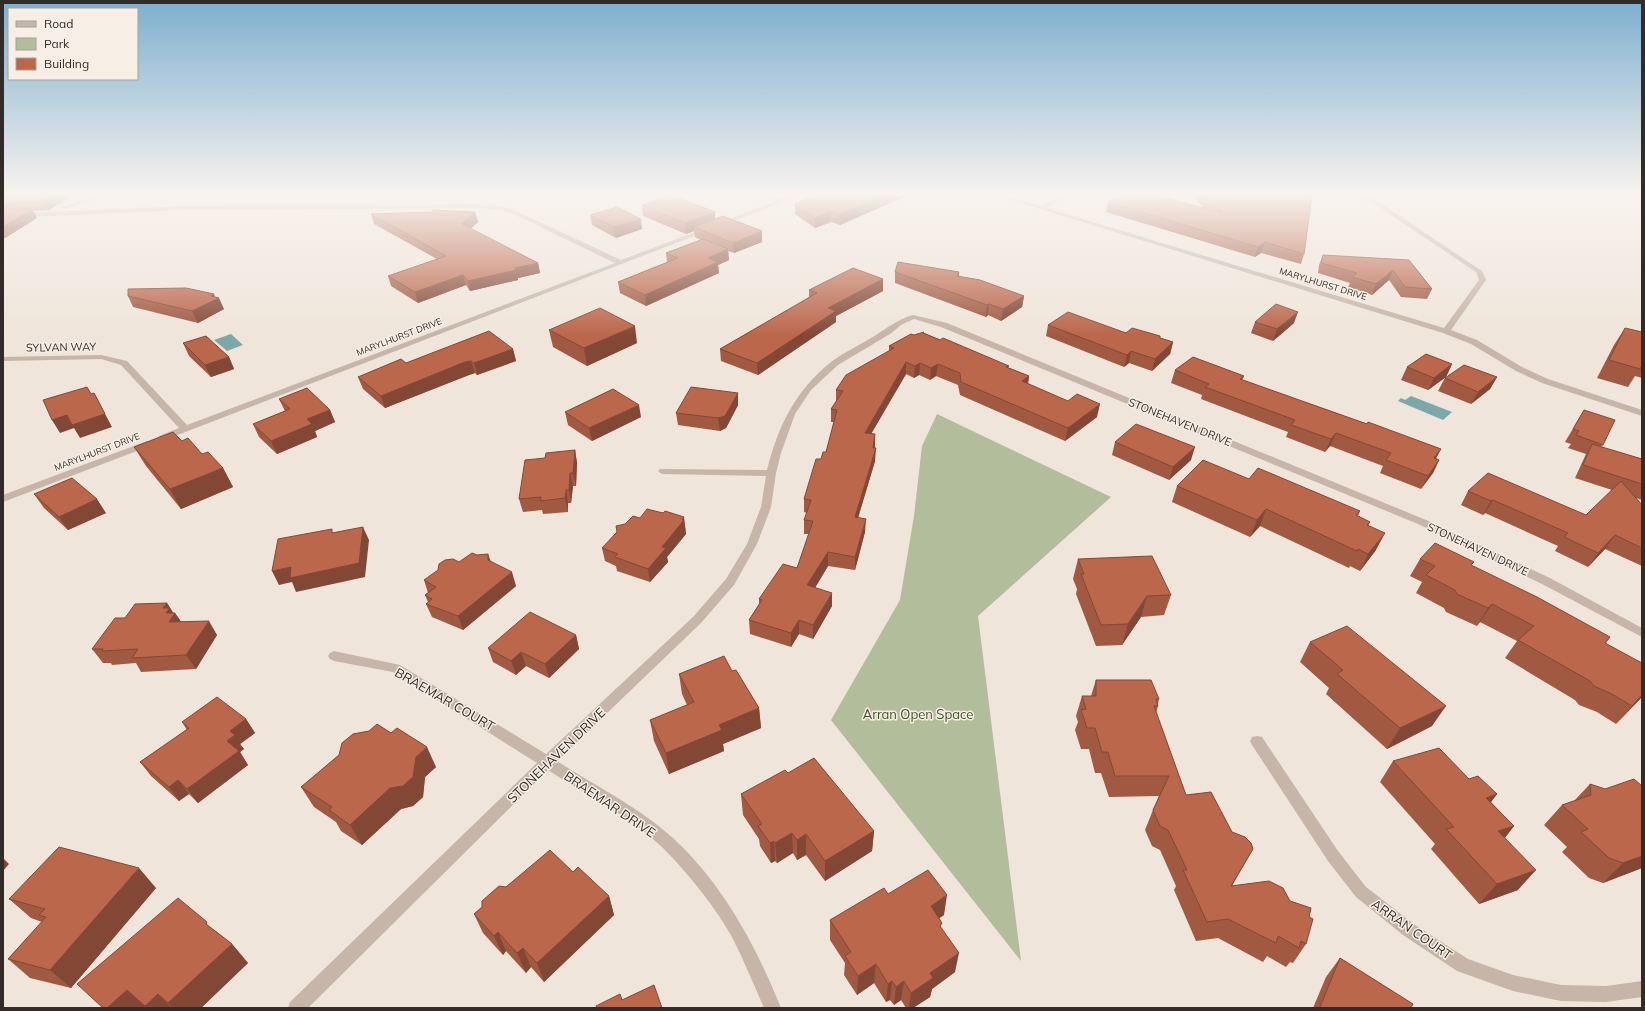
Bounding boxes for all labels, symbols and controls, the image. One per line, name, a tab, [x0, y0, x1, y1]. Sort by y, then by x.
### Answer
legend	[8, 8, 138, 80]
text: Road	[44, 16, 73, 31]
text: Park	[44, 36, 70, 51]
text: Building	[44, 56, 89, 71]
street label: MARYLHURST DRIVE	[1278, 265, 1368, 302]
street label: MARYLHURST DRIVE	[354, 315, 443, 358]
street label: SYLVAN WAY	[26, 339, 97, 355]
street label: STONEHAVEN DRIVE	[1126, 395, 1234, 449]
street label: MARYLHURST DRIVE	[52, 430, 141, 473]
street label: STONEHAVEN DRIVE	[1425, 519, 1531, 579]
street label: BRAEMAR COURT	[392, 664, 498, 734]
street label: STONEHAVEN DRIVE	[504, 704, 608, 806]
park label: Arran Open Space	[863, 706, 973, 722]
street label: BRAEMAR DRIVE	[561, 768, 659, 840]
street label: ARRAN COURT	[1369, 895, 1456, 963]

